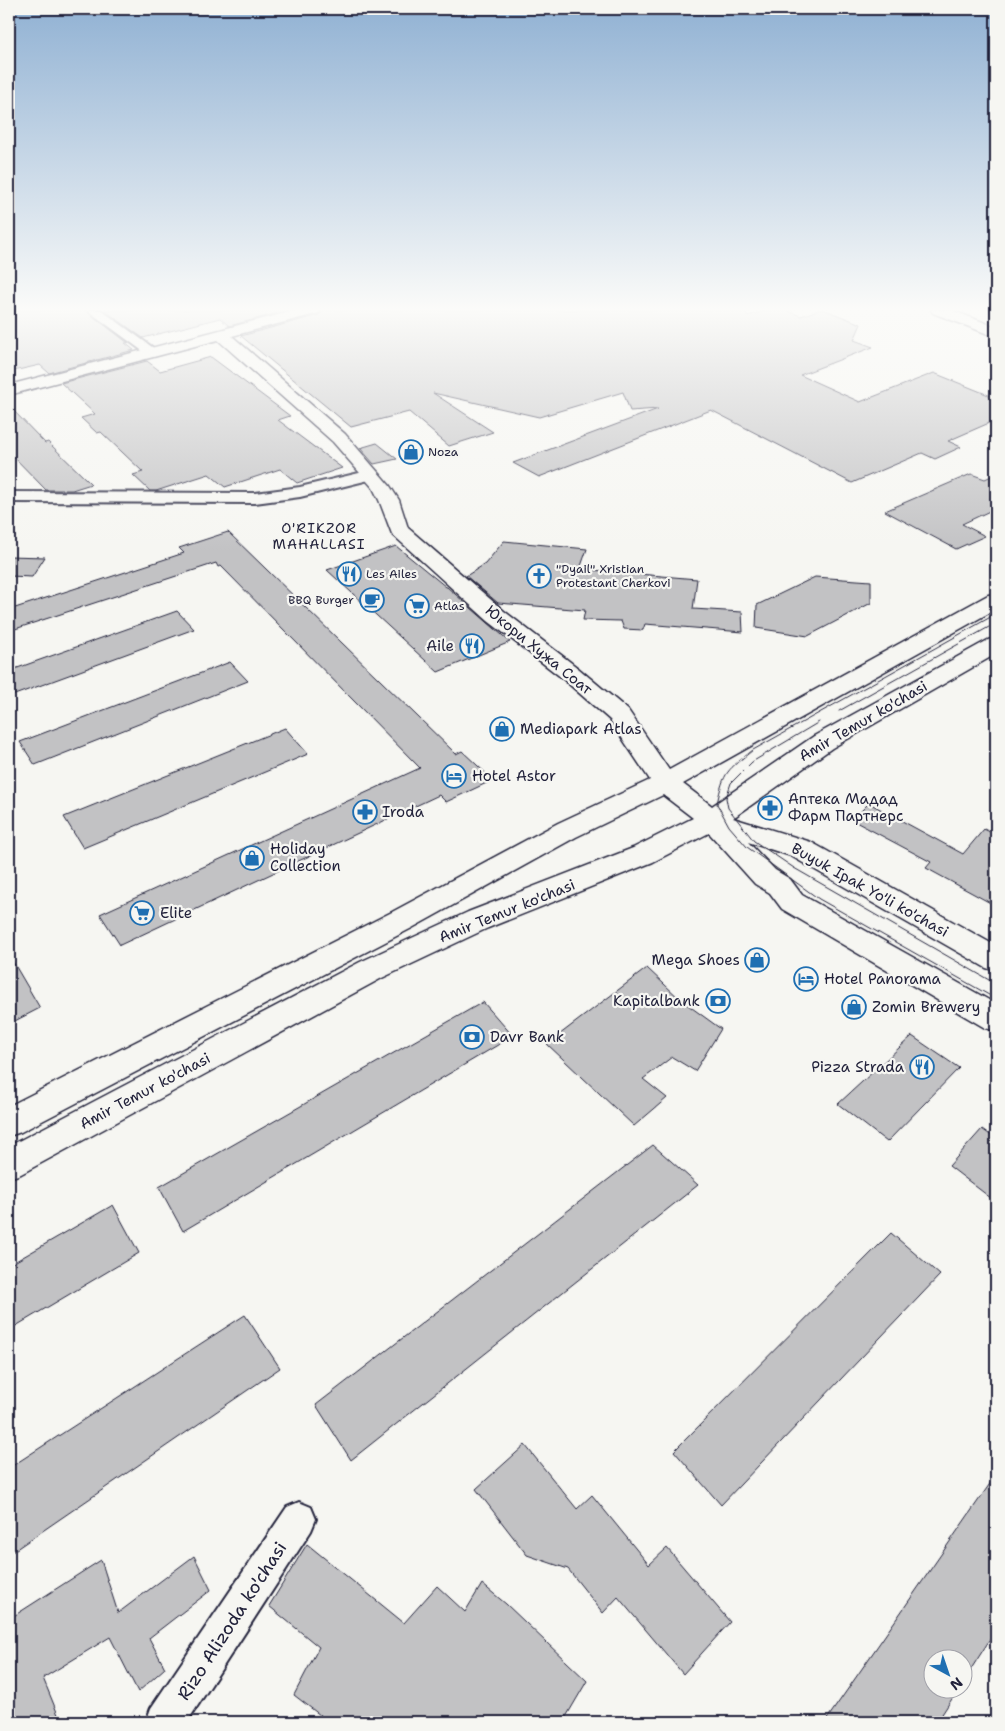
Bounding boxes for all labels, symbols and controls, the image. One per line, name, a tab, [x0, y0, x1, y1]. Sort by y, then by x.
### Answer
shop icon: Noza	[398, 439, 424, 465]
place label: Noza	[428, 444, 459, 460]
district label: O'RIKZOR MAHALLASI	[273, 519, 365, 553]
restaurant icon: Les Ailes	[336, 561, 362, 587]
place label: "Dyail" Xristian Protestant Cherkovi	[556, 561, 671, 591]
church icon: "Dyail" Xristian Protestant Cherkovi	[526, 563, 552, 589]
place label: Les Ailes	[366, 566, 417, 582]
cafe icon: BBQ Burger	[359, 587, 385, 613]
place label: BBQ Burger	[288, 592, 354, 608]
supermarket icon: Atlas	[404, 593, 430, 619]
place label: Atlas	[434, 598, 465, 614]
street label: Юкори Хужа Соат	[481, 601, 597, 700]
restaurant icon: Aile	[459, 633, 485, 659]
place label: Aile	[426, 636, 454, 656]
street label: Amir Temur ko'chasi	[795, 676, 931, 766]
shop icon: Mediapark Atlas	[489, 716, 515, 742]
place label: Mediapark Atlas	[520, 719, 642, 739]
hotel icon: Hotel Astor	[441, 763, 467, 789]
place label: Hotel Astor	[472, 766, 556, 786]
place label: Аптека Мадад Фарм Партнерс	[788, 789, 904, 826]
pharmacy icon: Аптека Мадад Фарм Партнерс	[757, 795, 783, 821]
pharmacy icon: Iroda	[352, 799, 378, 825]
place label: Iroda	[382, 802, 425, 822]
street label: Buyuk Ipak Yo'li ko'chasi	[788, 838, 952, 942]
place label: Holiday Collection	[270, 839, 341, 876]
shop icon: Holiday Collection	[239, 845, 265, 871]
street label: Amir Temur ko'chasi	[436, 875, 578, 947]
supermarket icon: Elite	[129, 900, 155, 926]
place label: Elite	[160, 903, 192, 923]
shop icon: Mega Shoes	[744, 947, 770, 973]
place label: Mega Shoes	[652, 950, 740, 970]
hotel icon: Hotel Panorama	[793, 966, 819, 992]
place label: Hotel Panorama	[824, 969, 942, 989]
bank icon: Kapitalbank	[705, 988, 731, 1014]
place label: Kapitalbank	[613, 991, 700, 1011]
shop icon: Zomin Brewery	[841, 994, 867, 1020]
place label: Zomin Brewery	[872, 997, 980, 1017]
bank icon: Davr Bank	[459, 1024, 485, 1050]
place label: Davr Bank	[490, 1027, 564, 1047]
street label: Amir Temur ko'chasi	[76, 1048, 214, 1134]
restaurant icon: Pizza Strada	[909, 1054, 935, 1080]
place label: Pizza Strada	[811, 1057, 905, 1077]
street label: Rizo Alizoda ko'chasi	[172, 1537, 292, 1705]
north arrow	[922, 1648, 972, 1698]
text: N	[946, 1673, 966, 1694]

